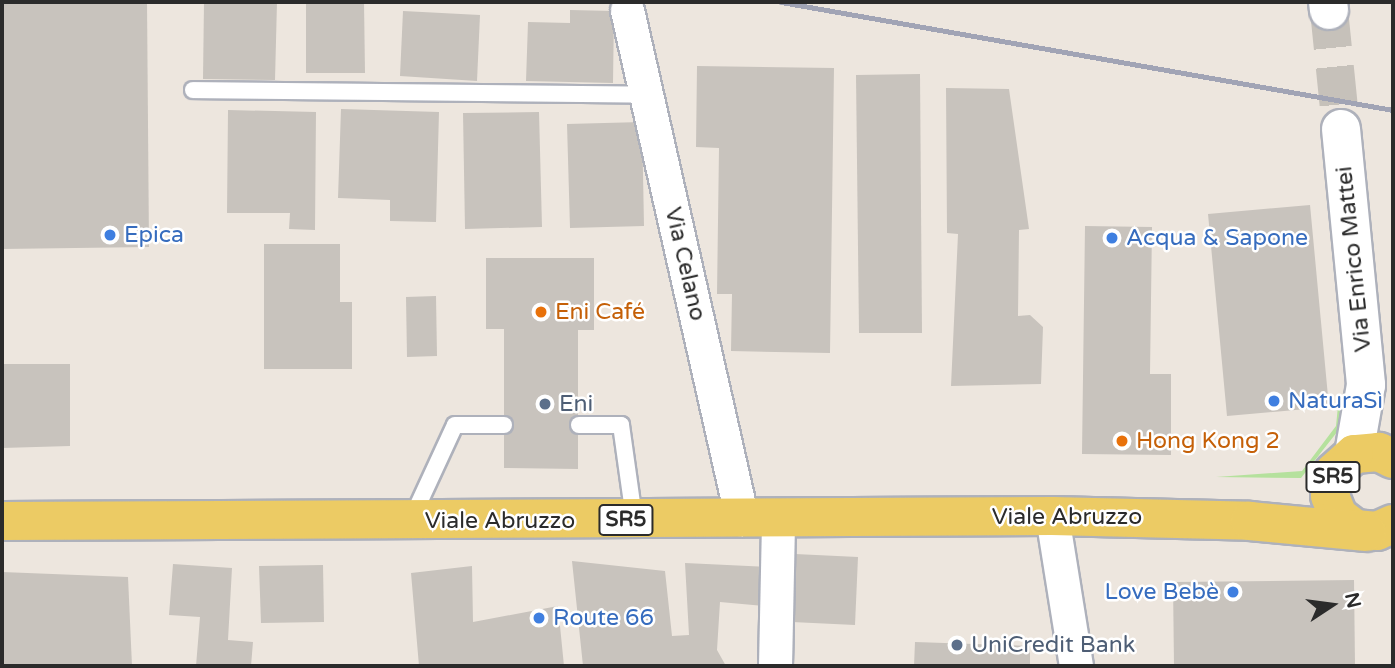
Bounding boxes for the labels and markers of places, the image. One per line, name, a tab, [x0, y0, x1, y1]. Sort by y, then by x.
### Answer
place label: Epica	[124, 221, 184, 249]
place label: Acqua & Sapone	[1126, 224, 1308, 252]
marker: Epica	[102, 227, 118, 243]
marker: Acqua & Sapone	[1104, 230, 1120, 246]
place label: Eni Café	[555, 298, 645, 326]
marker: Eni Café	[533, 304, 549, 320]
place label: NaturaSì	[1288, 387, 1383, 415]
place label: Eni	[559, 390, 593, 418]
marker: NaturaSì	[1266, 393, 1282, 409]
marker: Eni	[537, 396, 553, 412]
place label: Hong Kong 2	[1136, 427, 1280, 455]
marker: Hong Kong 2	[1114, 433, 1130, 449]
place label: Love Bebè	[1105, 578, 1219, 606]
marker: Love Bebè	[1225, 584, 1241, 600]
place label: Route 66	[553, 604, 654, 632]
marker: Route 66	[531, 610, 547, 626]
place label: UniCredit Bank	[971, 631, 1135, 659]
marker: UniCredit Bank	[949, 637, 965, 653]

